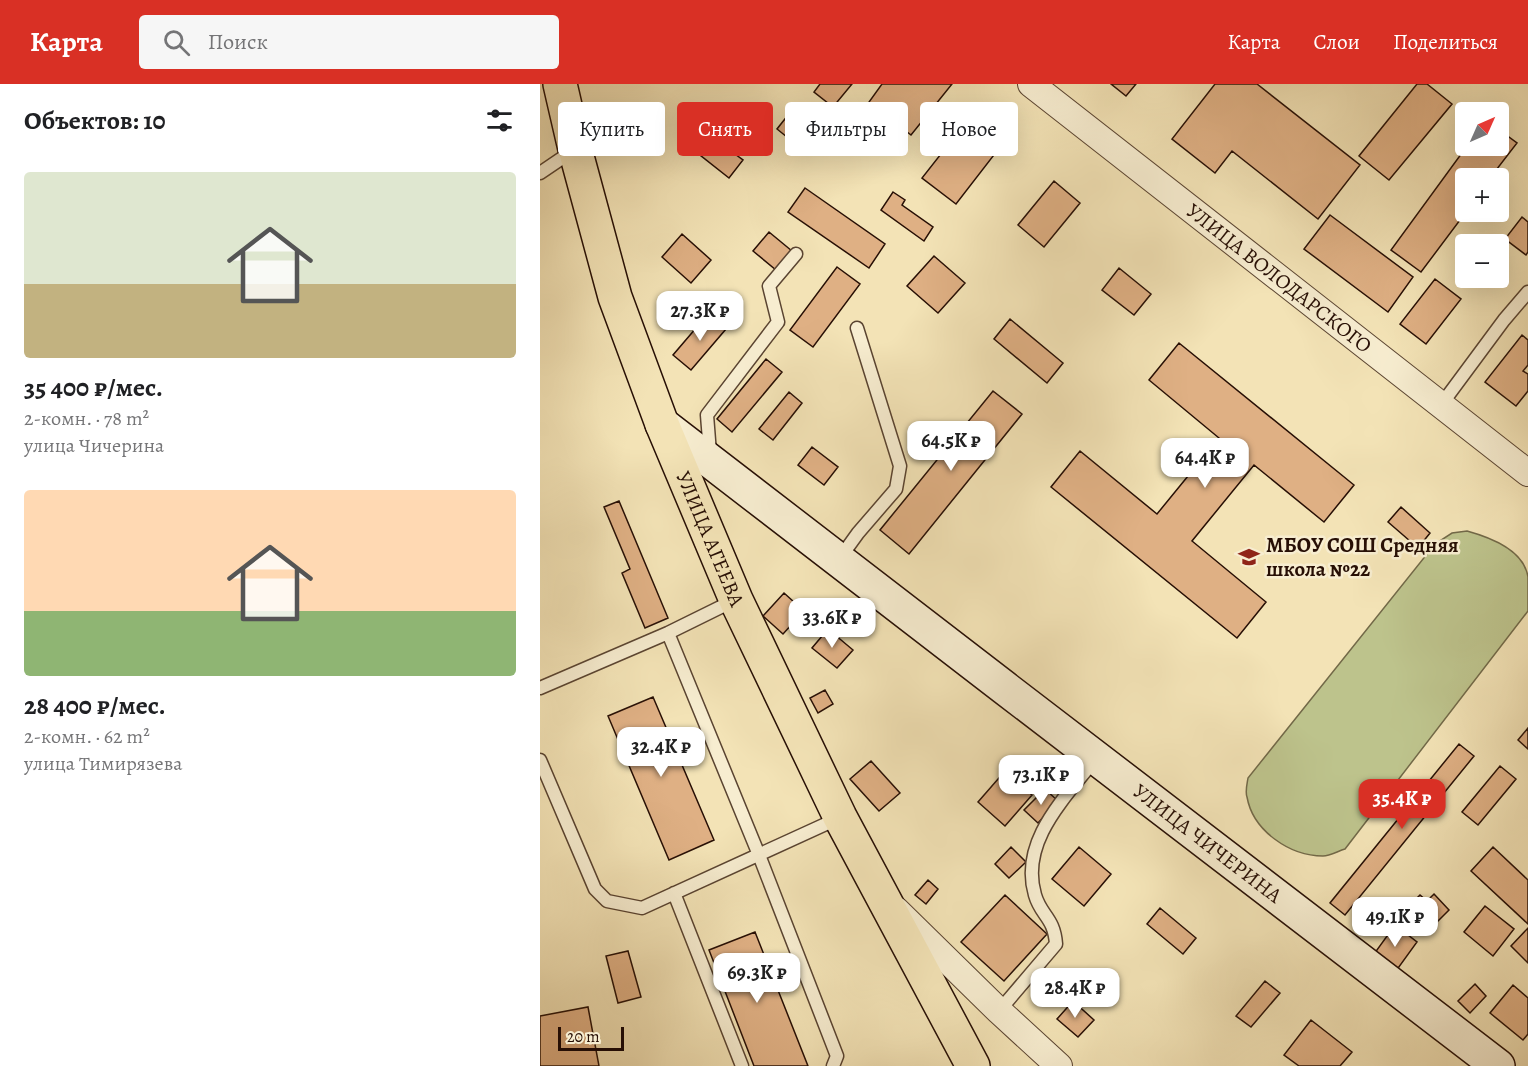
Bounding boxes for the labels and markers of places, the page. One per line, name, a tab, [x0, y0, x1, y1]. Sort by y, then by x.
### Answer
pin: 27.3K ₽	[645, 291, 755, 342]
pin: 64.5K ₽	[896, 421, 1006, 472]
pin: 64.4K ₽	[1150, 438, 1260, 489]
place label: МБОУ СОШ Средняя школа №22	[1266, 531, 1459, 583]
school or university icon: МБОУ СОШ Средняя школа №22	[1237, 545, 1261, 569]
pin: 33.6K ₽	[777, 598, 887, 649]
pin: 32.4K ₽	[606, 727, 716, 778]
pin: 73.1K ₽	[986, 755, 1096, 806]
pin: 35.4K ₽	[1347, 779, 1457, 830]
pin: 49.1K ₽	[1340, 897, 1450, 948]
pin: 69.3K ₽	[702, 953, 812, 1004]
pin: 28.4K ₽	[1020, 968, 1130, 1019]

